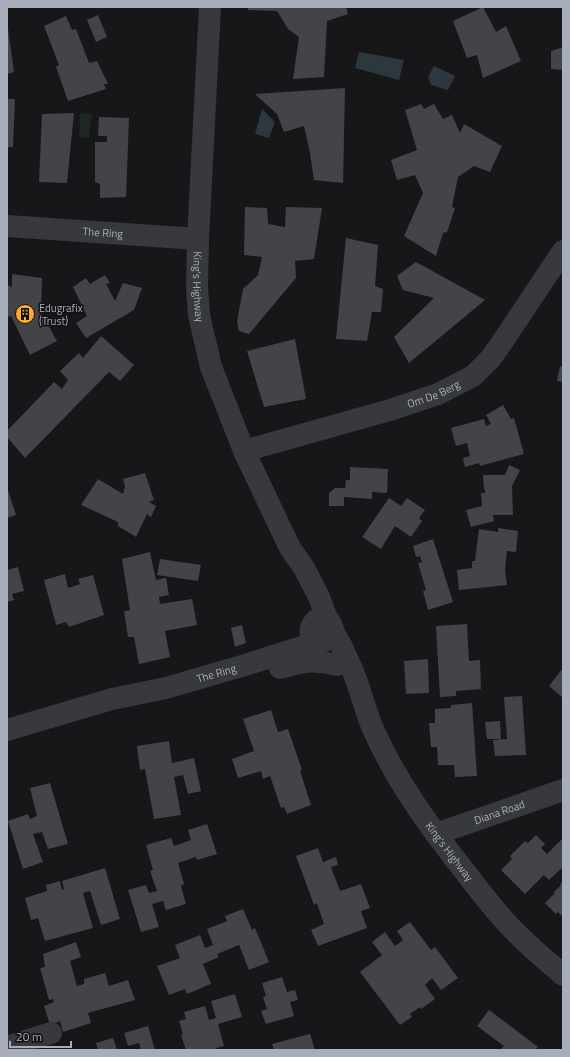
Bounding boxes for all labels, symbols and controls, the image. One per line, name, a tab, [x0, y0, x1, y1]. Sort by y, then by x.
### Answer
street label: The Ring	[82, 223, 124, 242]
street label: King's Highway	[189, 251, 208, 324]
place label: Edugrafix (Trust)	[39, 300, 83, 329]
building icon: Edugrafix (Trust)	[14, 303, 36, 325]
street label: Om De Berg	[405, 376, 463, 412]
street label: The Ring	[195, 660, 238, 687]
street label: Diana Road	[472, 796, 527, 828]
street label: King's Highway	[422, 819, 478, 885]
scale bar	[10, 1023, 71, 1049]
text: 20 m	[16, 1027, 42, 1046]

